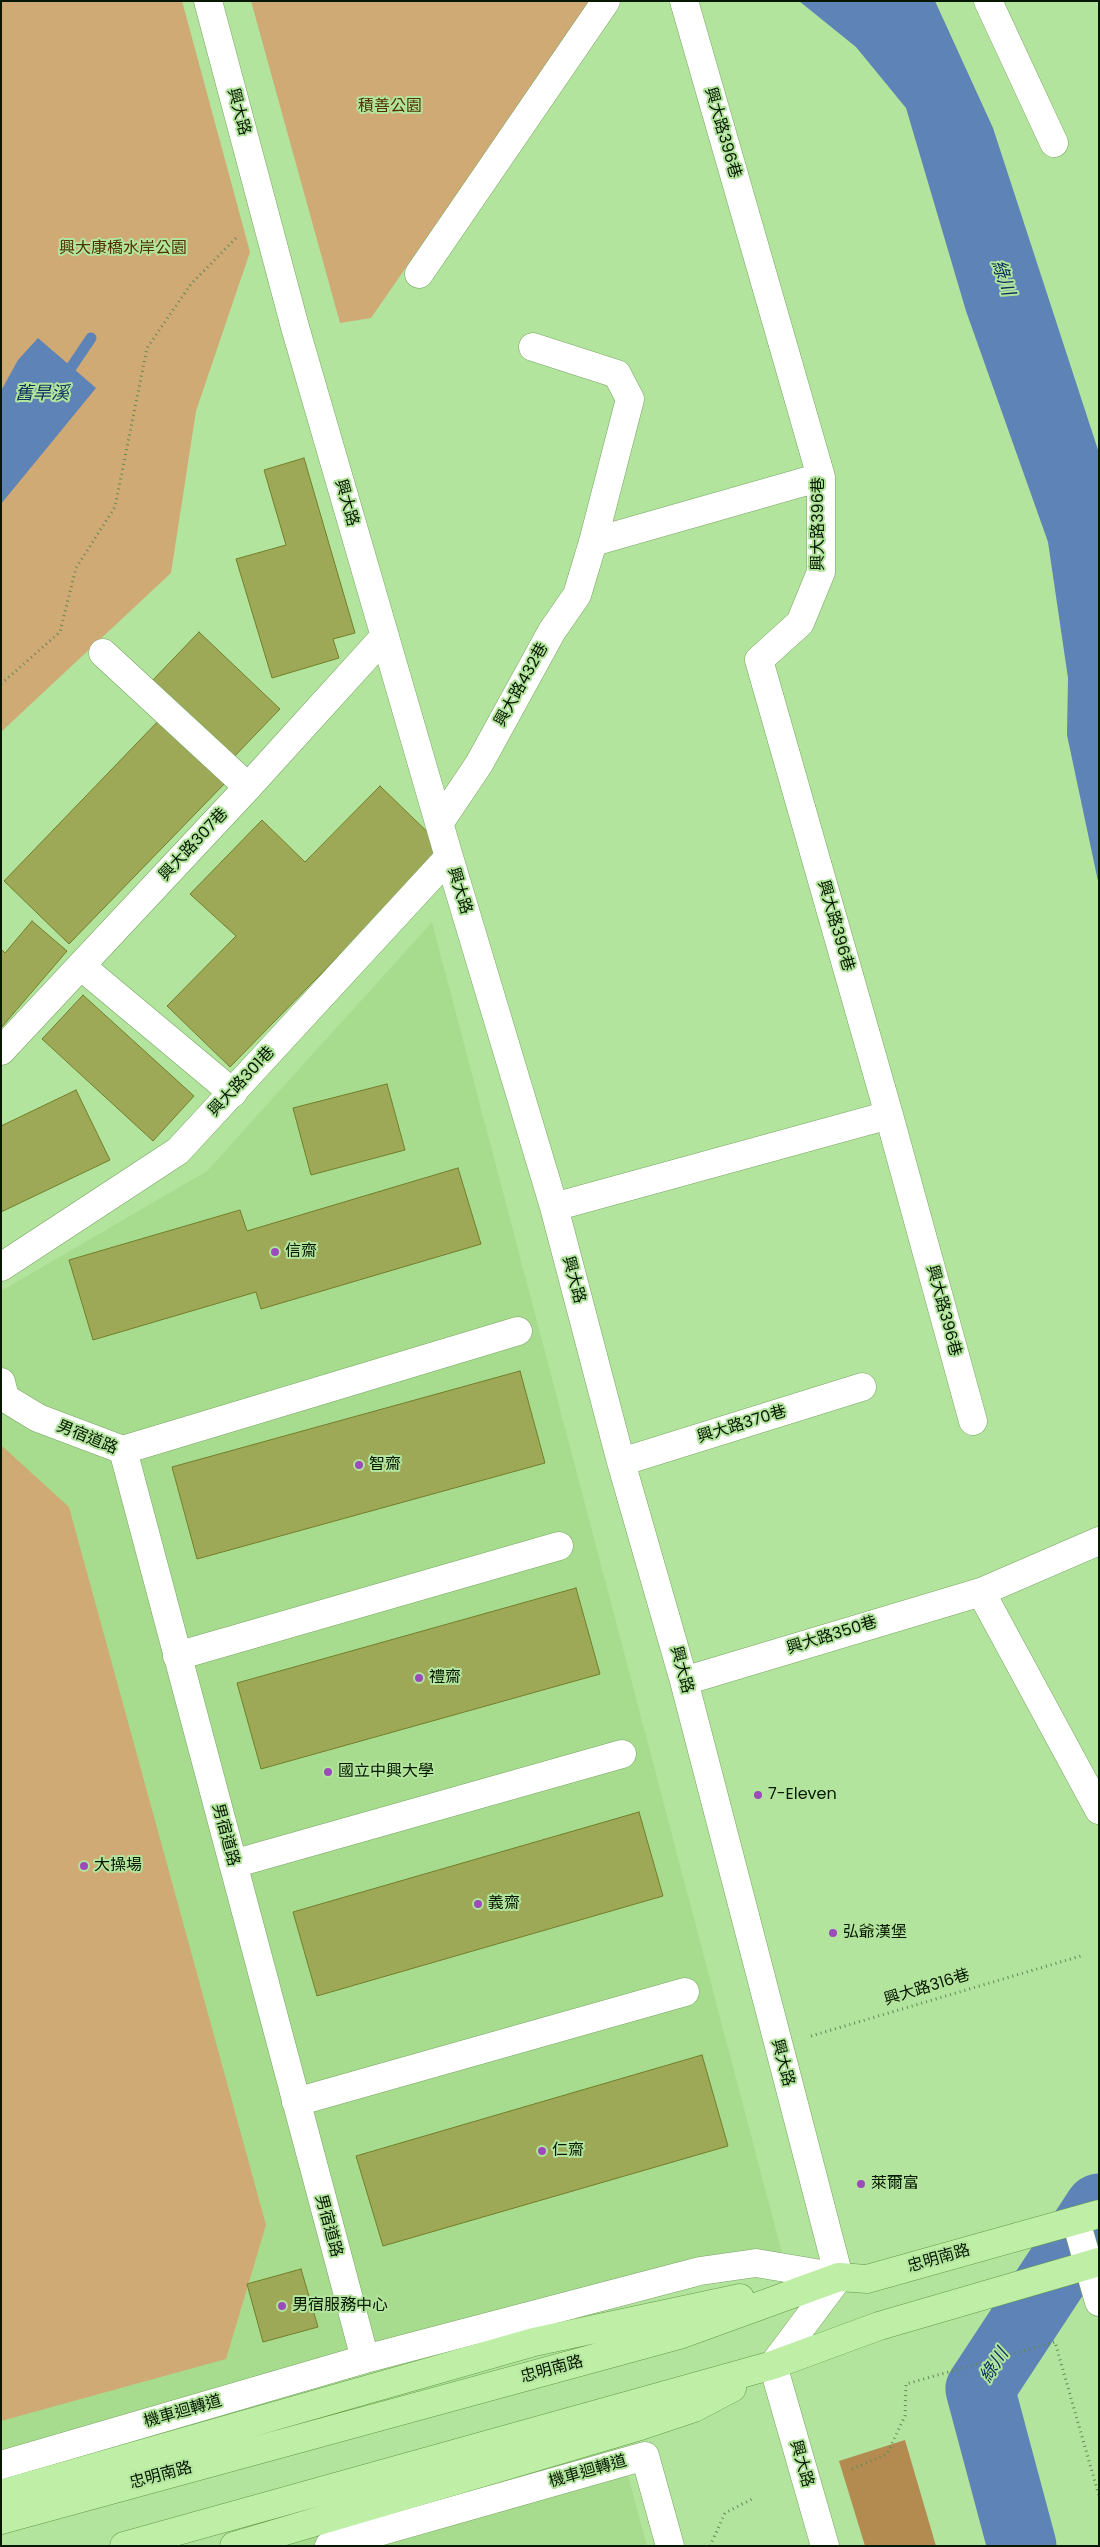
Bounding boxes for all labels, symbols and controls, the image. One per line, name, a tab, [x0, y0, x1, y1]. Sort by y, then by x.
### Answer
street label: 興大路396巷	[700, 85, 744, 181]
street label: 興大路	[223, 86, 253, 138]
park label: 積善公園	[358, 97, 422, 117]
park label: 興大康橋水岸公園	[59, 239, 187, 259]
water label: 綠川	[986, 257, 1018, 299]
water label: 舊旱溪	[15, 383, 69, 405]
street label: 興大路	[330, 477, 362, 529]
street label: 興大路396巷	[809, 477, 829, 571]
street label: 興大路432巷	[491, 640, 553, 730]
street label: 興大路307巷	[156, 805, 232, 885]
street label: 興大路	[443, 865, 475, 917]
street label: 興大路396巷	[813, 878, 857, 974]
street label: 興大路301巷	[205, 1043, 279, 1121]
place label: 信齋	[285, 1242, 317, 1262]
marker: 信齋	[269, 1246, 281, 1258]
street label: 興大路	[558, 1254, 588, 1306]
street label: 興大路396巷	[922, 1263, 964, 1359]
street label: 興大路370巷	[695, 1402, 789, 1448]
street label: 男宿道路	[54, 1417, 120, 1459]
place label: 智齋	[369, 1455, 401, 1475]
marker: 智齋	[353, 1459, 365, 1471]
street label: 興大路350巷	[784, 1613, 880, 1659]
street label: 興大路	[666, 1644, 696, 1696]
place label: 禮齋	[429, 1668, 461, 1688]
marker: 禮齋	[413, 1672, 425, 1684]
place label: 國立中興大學	[338, 1762, 434, 1782]
marker: 國立中興大學	[322, 1766, 334, 1778]
place label: 7-Eleven	[768, 1785, 837, 1805]
marker: 7-Eleven	[752, 1789, 764, 1801]
street label: 男宿道路	[207, 1802, 243, 1868]
place label: 大操場	[94, 1856, 142, 1876]
marker: 大操場	[78, 1860, 90, 1872]
place label: 義齋	[488, 1894, 520, 1914]
marker: 義齋	[472, 1898, 484, 1910]
place label: 弘爺漢堡	[843, 1923, 907, 1943]
marker: 弘爺漢堡	[827, 1927, 839, 1939]
street label: 興大路316巷	[882, 1966, 972, 2010]
street label: 興大路	[767, 2037, 797, 2089]
place label: 仁齋	[552, 2141, 584, 2161]
marker: 仁齋	[536, 2145, 548, 2157]
place label: 萊爾富	[871, 2174, 919, 2194]
marker: 萊爾富	[855, 2178, 867, 2190]
street label: 男宿道路	[310, 2193, 346, 2259]
street label: 忠明南路	[906, 2241, 972, 2277]
place label: 男宿服務中心	[292, 2296, 388, 2316]
marker: 男宿服務中心	[276, 2300, 288, 2312]
water label: 綠川	[976, 2345, 1014, 2387]
street label: 忠明南路	[519, 2352, 585, 2388]
street label: 機車迴轉道	[142, 2392, 224, 2432]
street label: 興大路	[785, 2438, 817, 2490]
street label: 機車迴轉道	[547, 2452, 629, 2492]
street label: 忠明南路	[128, 2458, 194, 2494]

